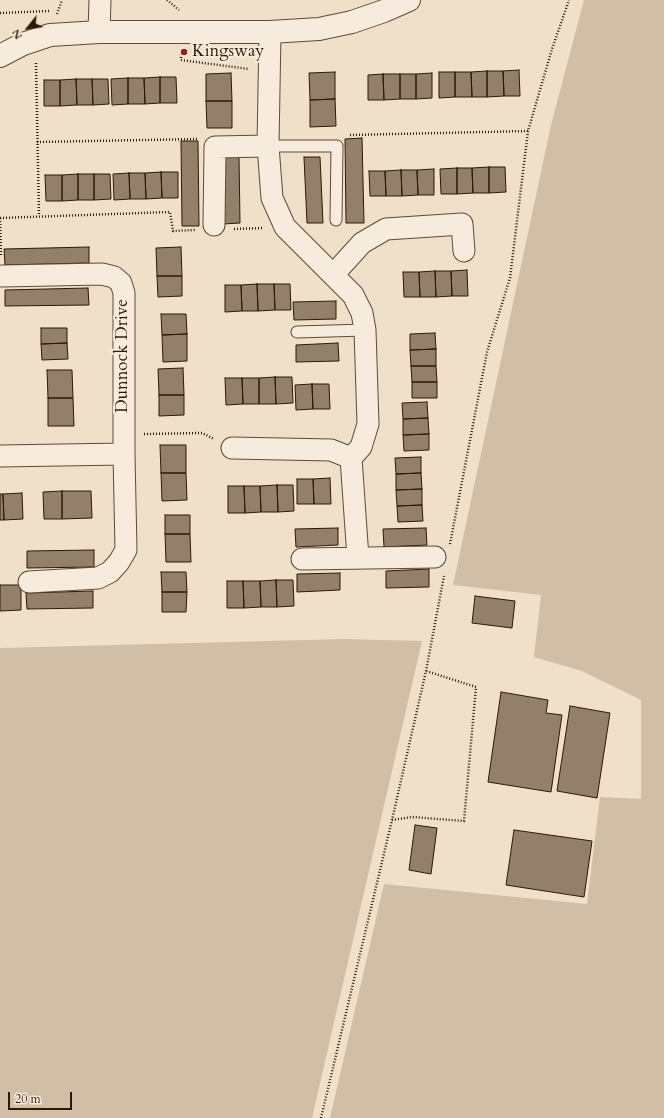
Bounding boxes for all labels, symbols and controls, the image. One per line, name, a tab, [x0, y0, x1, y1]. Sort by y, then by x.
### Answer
north arrow	[8, 8, 48, 48]
text: N	[8, 26, 26, 42]
place label: Kingsway	[192, 42, 264, 62]
marker: Kingsway	[179, 47, 189, 57]
street label: Dunnock Drive	[113, 299, 133, 413]
scale bar	[10, 1084, 74, 1110]
text: 20 m	[15, 1091, 41, 1107]

